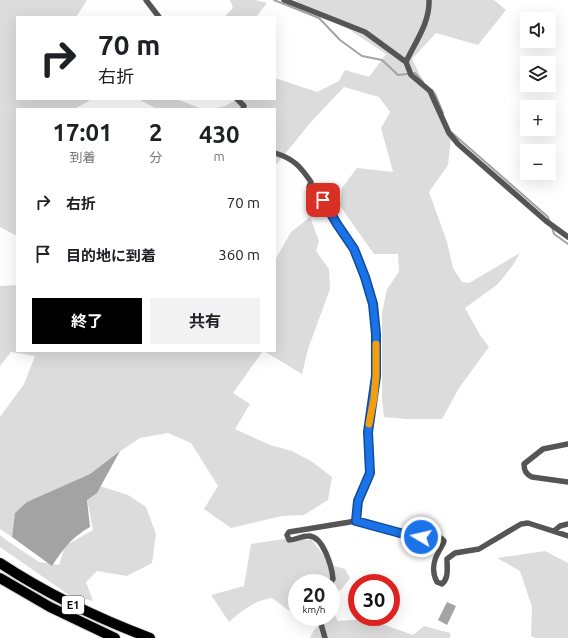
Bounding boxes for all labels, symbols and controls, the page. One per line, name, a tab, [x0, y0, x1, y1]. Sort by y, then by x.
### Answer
map controls	[520, 12, 556, 180]
button: sound	[520, 12, 556, 48]
text: 70 m	[98, 29, 160, 60]
icon: right	[32, 32, 84, 84]
button: layers	[520, 56, 556, 92]
text: 右折	[98, 66, 134, 86]
button: +	[520, 100, 556, 136]
text: 17:01	[52, 119, 113, 146]
text: 2	[149, 119, 162, 146]
text: 430	[199, 121, 240, 148]
button: −	[520, 144, 556, 180]
text: m	[214, 149, 225, 163]
text: 到着	[69, 150, 95, 164]
text: 分	[149, 150, 162, 164]
pin	[306, 183, 340, 217]
icon: arrive	[312, 189, 334, 211]
icon: right	[32, 191, 54, 213]
text: 70 m	[227, 194, 260, 211]
text: 右折	[66, 195, 96, 212]
icon: arrive	[32, 243, 54, 265]
text: 360 m	[218, 246, 260, 263]
text: 目的地に到着	[66, 247, 156, 264]
button: 終了	[32, 298, 142, 344]
button: 共有	[150, 298, 260, 344]
position arrow	[400, 516, 442, 558]
speed limit sign: 30	[348, 574, 400, 626]
text: 20	[303, 583, 325, 606]
road number: E1	[62, 596, 84, 614]
text: km/h	[302, 604, 326, 615]

